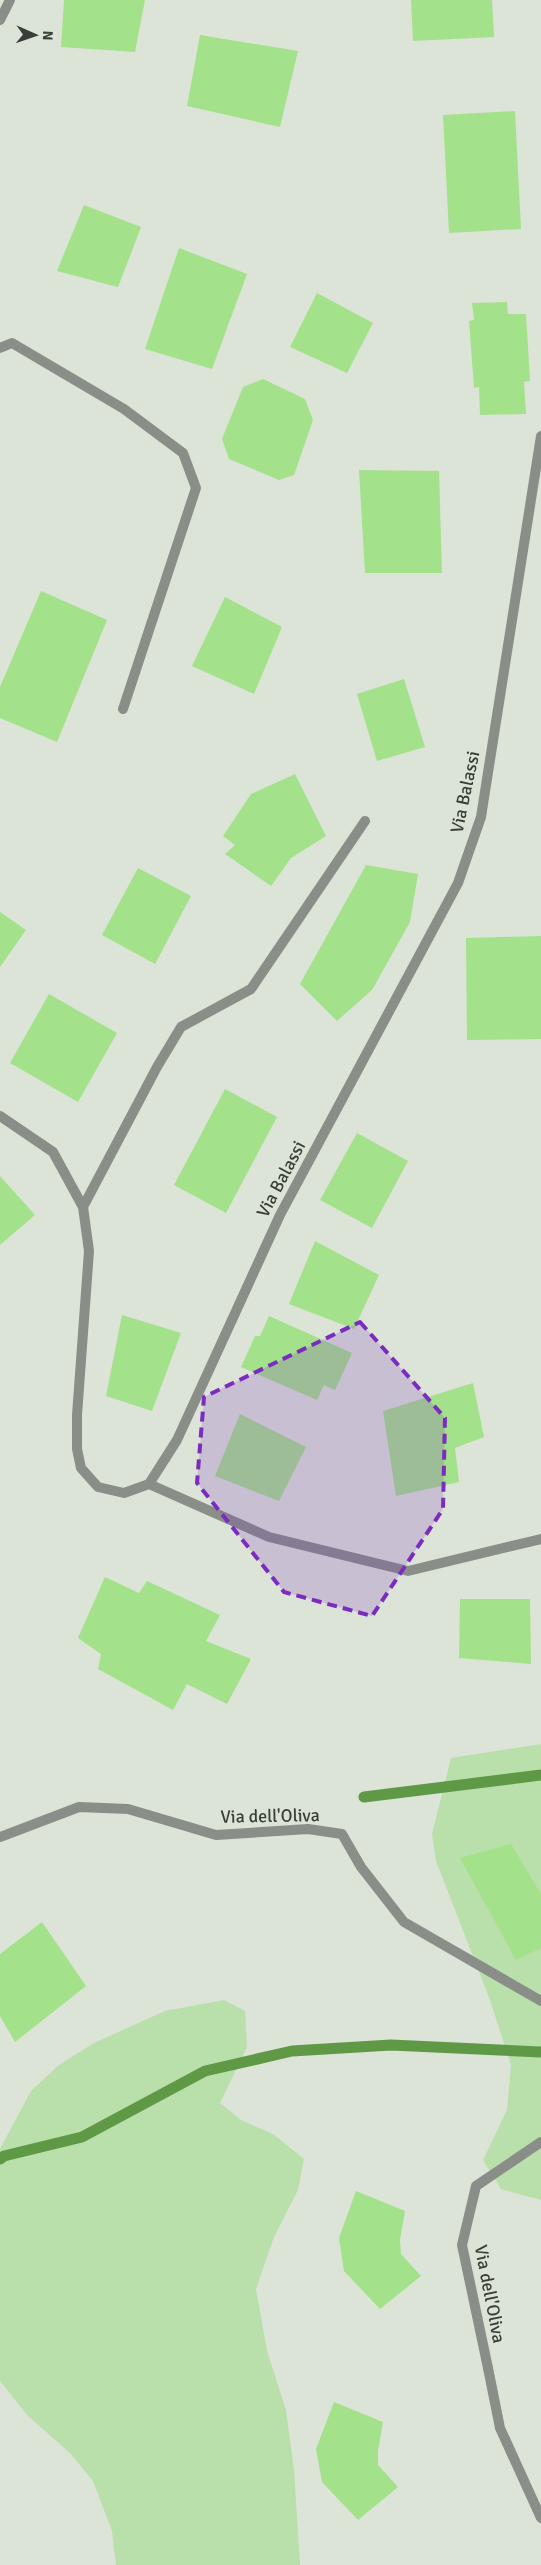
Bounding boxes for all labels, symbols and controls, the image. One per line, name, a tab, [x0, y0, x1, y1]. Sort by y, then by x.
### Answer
north arrow	[10, 10, 60, 60]
text: N	[39, 30, 56, 41]
street label: Via Balassi	[446, 749, 484, 835]
street label: Via Balassi	[252, 1137, 310, 1221]
street label: Via dell'Oliva	[220, 1804, 320, 1828]
street label: Via dell'Oliva	[470, 2243, 510, 2345]

